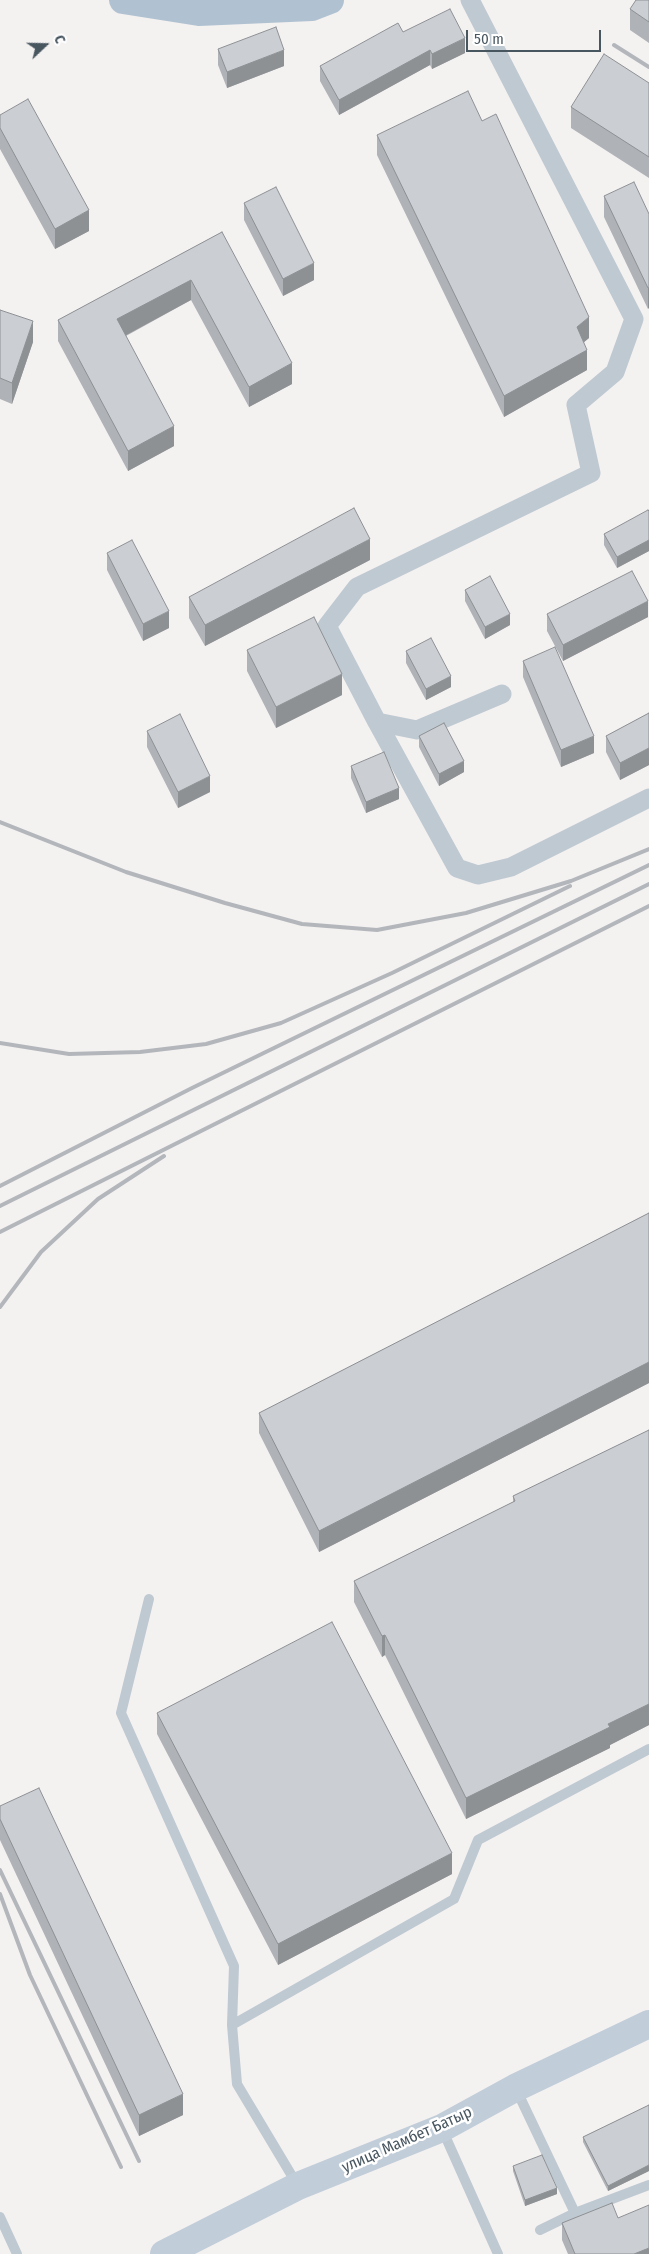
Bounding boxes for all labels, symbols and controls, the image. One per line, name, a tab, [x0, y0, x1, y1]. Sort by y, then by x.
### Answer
north arrow	[20, 20, 70, 70]
scale bar	[469, 20, 604, 52]
text: 50 m	[474, 30, 504, 48]
text: С	[50, 33, 69, 46]
street label: улица Мамбет Батыр	[339, 2103, 475, 2177]

